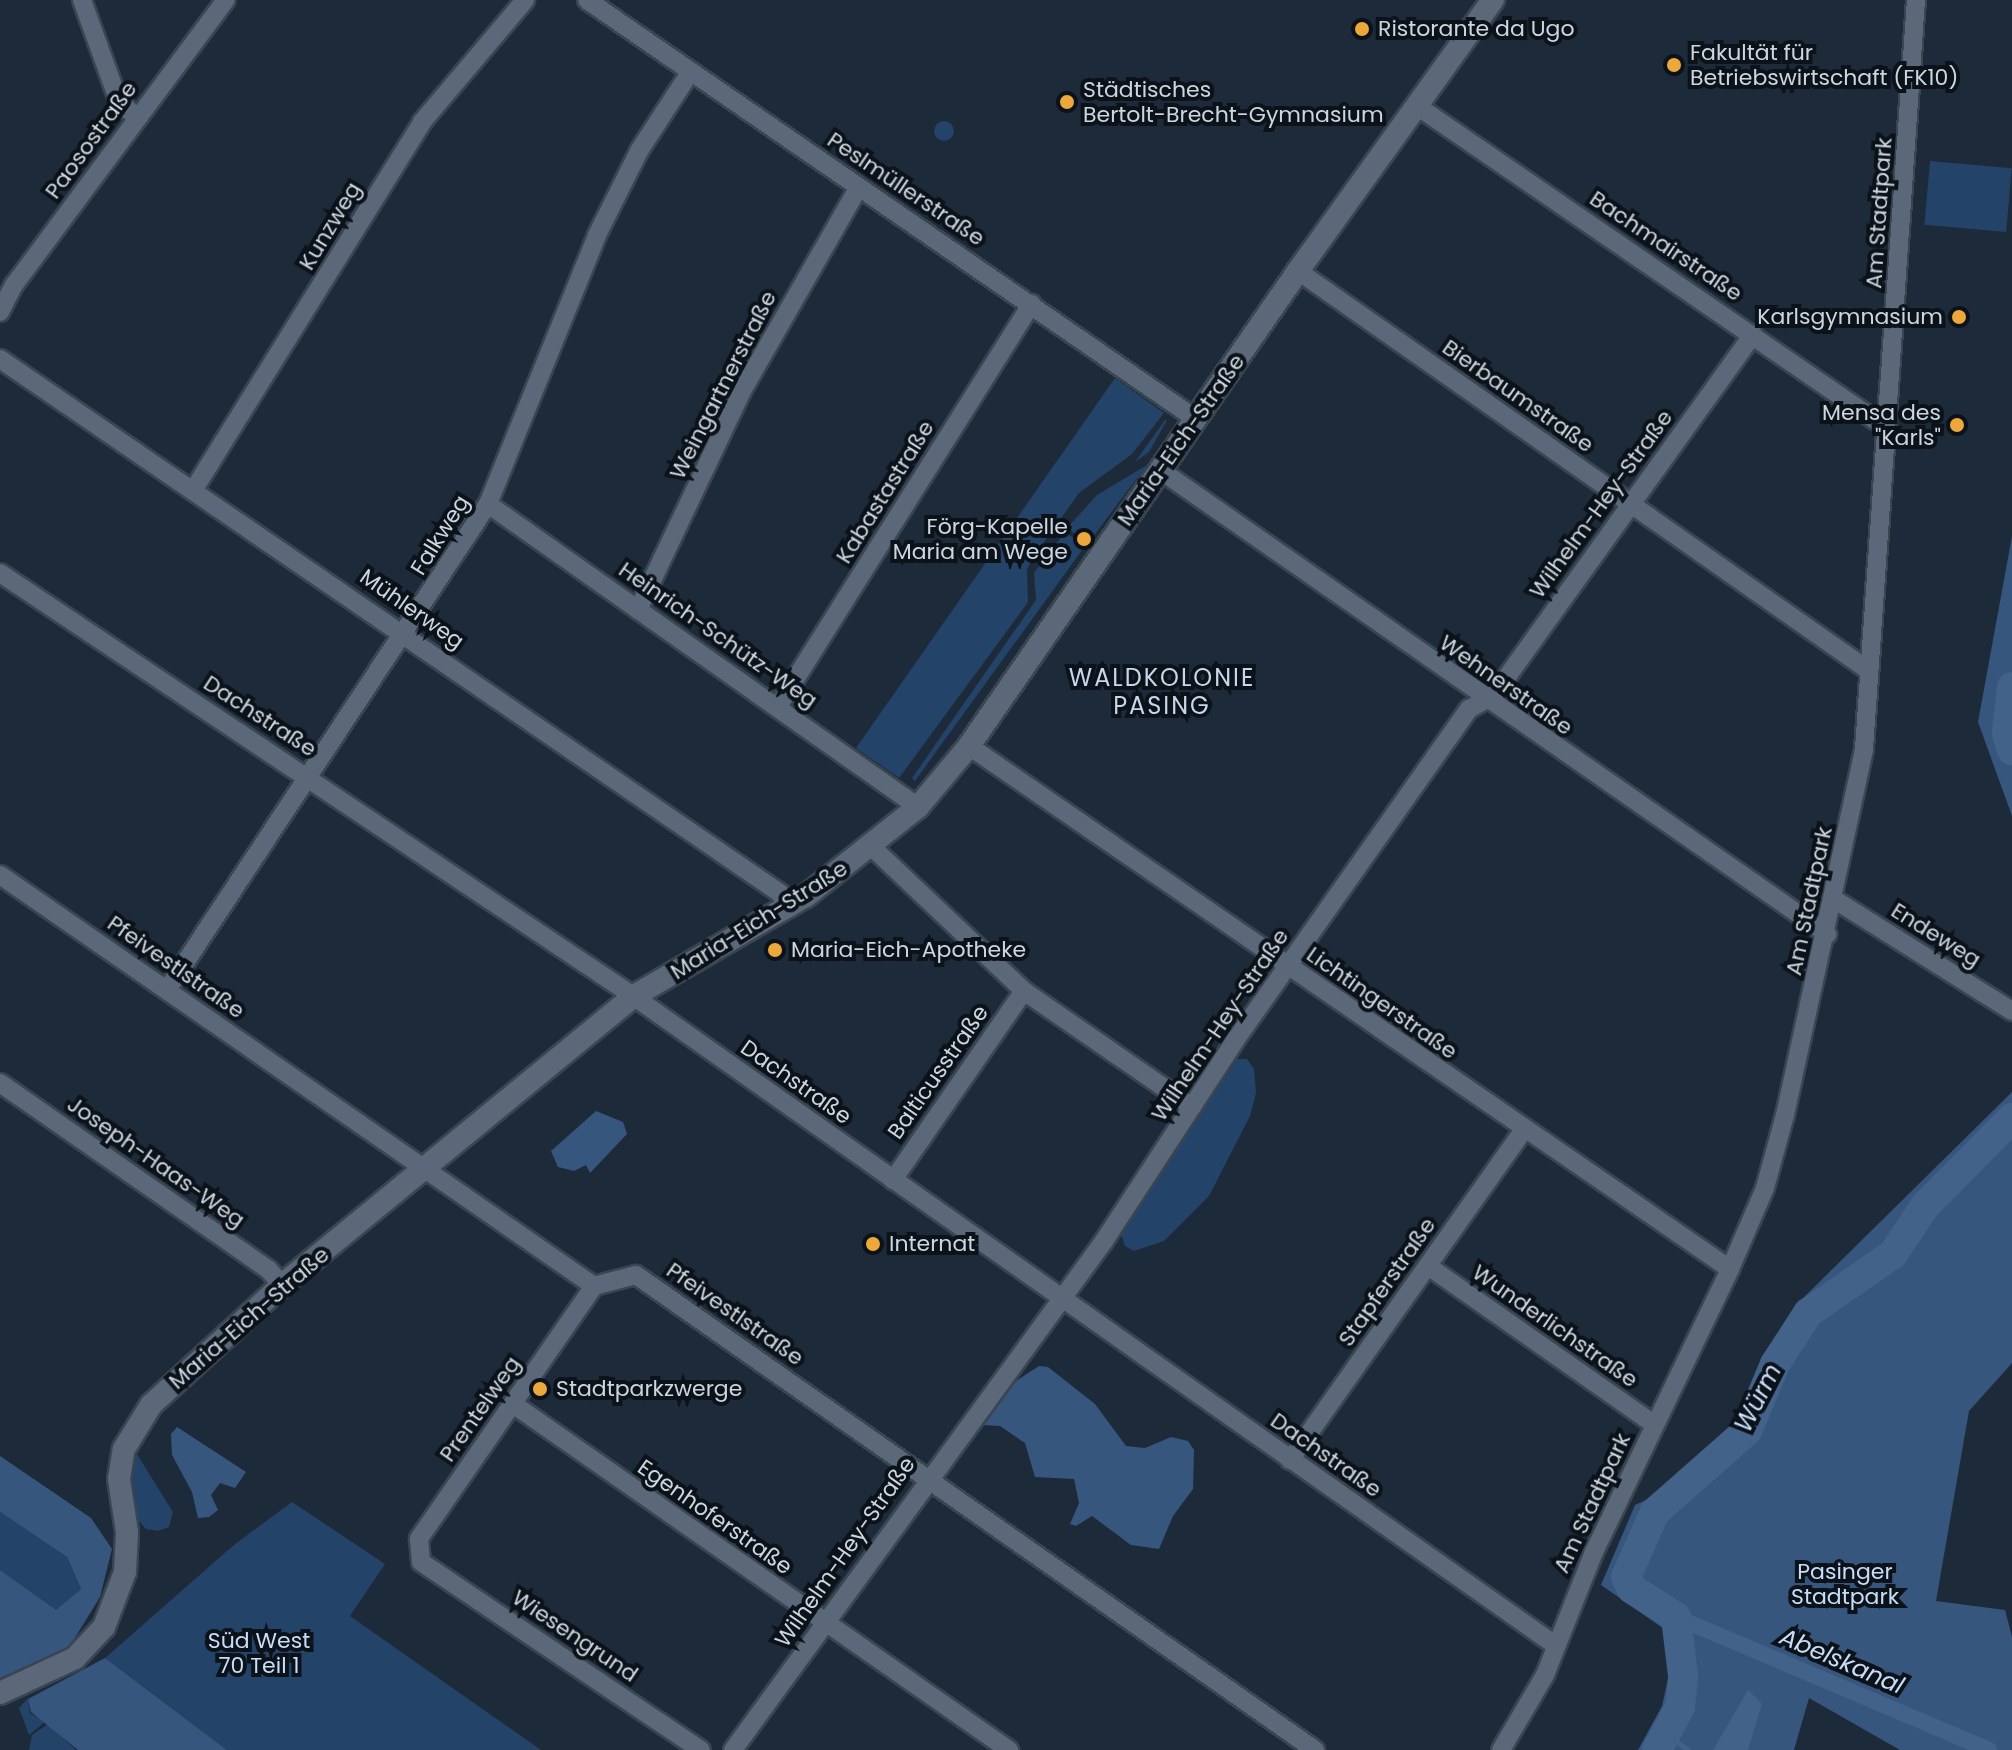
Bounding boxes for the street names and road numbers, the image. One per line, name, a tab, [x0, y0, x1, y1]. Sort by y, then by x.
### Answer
street label: Paosostraße	[40, 76, 142, 204]
street label: Peslmüllerstraße	[822, 127, 990, 251]
street label: Am Stadtpark	[1861, 137, 1897, 289]
street label: Kunzweg	[293, 177, 367, 275]
street label: Bachmairstraße	[1585, 185, 1747, 307]
street label: Weingartnerstraße	[664, 286, 782, 484]
street label: Bierbaumstraße	[1437, 334, 1599, 458]
street label: Maria-Eich-Straße	[1112, 349, 1250, 531]
street label: Wilhelm-Hey-Straße	[1524, 405, 1678, 603]
street label: Kabastastraße	[831, 416, 939, 568]
street label: Falkweg	[405, 490, 475, 580]
street label: Heinrich-Schütz-Weg	[614, 556, 822, 714]
street label: Mühlerweg	[355, 564, 469, 654]
street label: Wehnerstraße	[1434, 629, 1578, 741]
street label: Dachstraße	[199, 670, 321, 762]
street label: Am Stadtpark	[1780, 824, 1838, 978]
street label: Maria-Eich-Straße	[666, 855, 852, 985]
street label: Endeweg	[1886, 897, 1986, 973]
street label: Pfeivestlstraße	[102, 910, 250, 1024]
street label: Wilhelm-Hey-Straße	[1146, 924, 1294, 1126]
street label: Lichtingerstraße	[1302, 941, 1462, 1065]
street label: Balticusstraße	[882, 1000, 994, 1144]
street label: Dachstraße	[736, 1034, 856, 1130]
street label: Joseph-Haas-Weg	[62, 1091, 250, 1233]
street label: Stapferstraße	[1333, 1213, 1441, 1351]
street label: Maria-Eich-Straße	[164, 1241, 334, 1395]
street label: Pfeivestlstraße	[661, 1257, 809, 1371]
street label: Wunderlichstraße	[1467, 1259, 1643, 1393]
street label: Prentelweg	[434, 1351, 526, 1467]
street label: Dachstraße	[1266, 1407, 1386, 1503]
street label: Am Stadtpark	[1548, 1429, 1636, 1577]
street label: Wilhelm-Hey-Straße	[769, 1452, 921, 1652]
street label: Egenhoferstraße	[633, 1454, 797, 1580]
street label: Wiesengrund	[507, 1584, 643, 1688]

